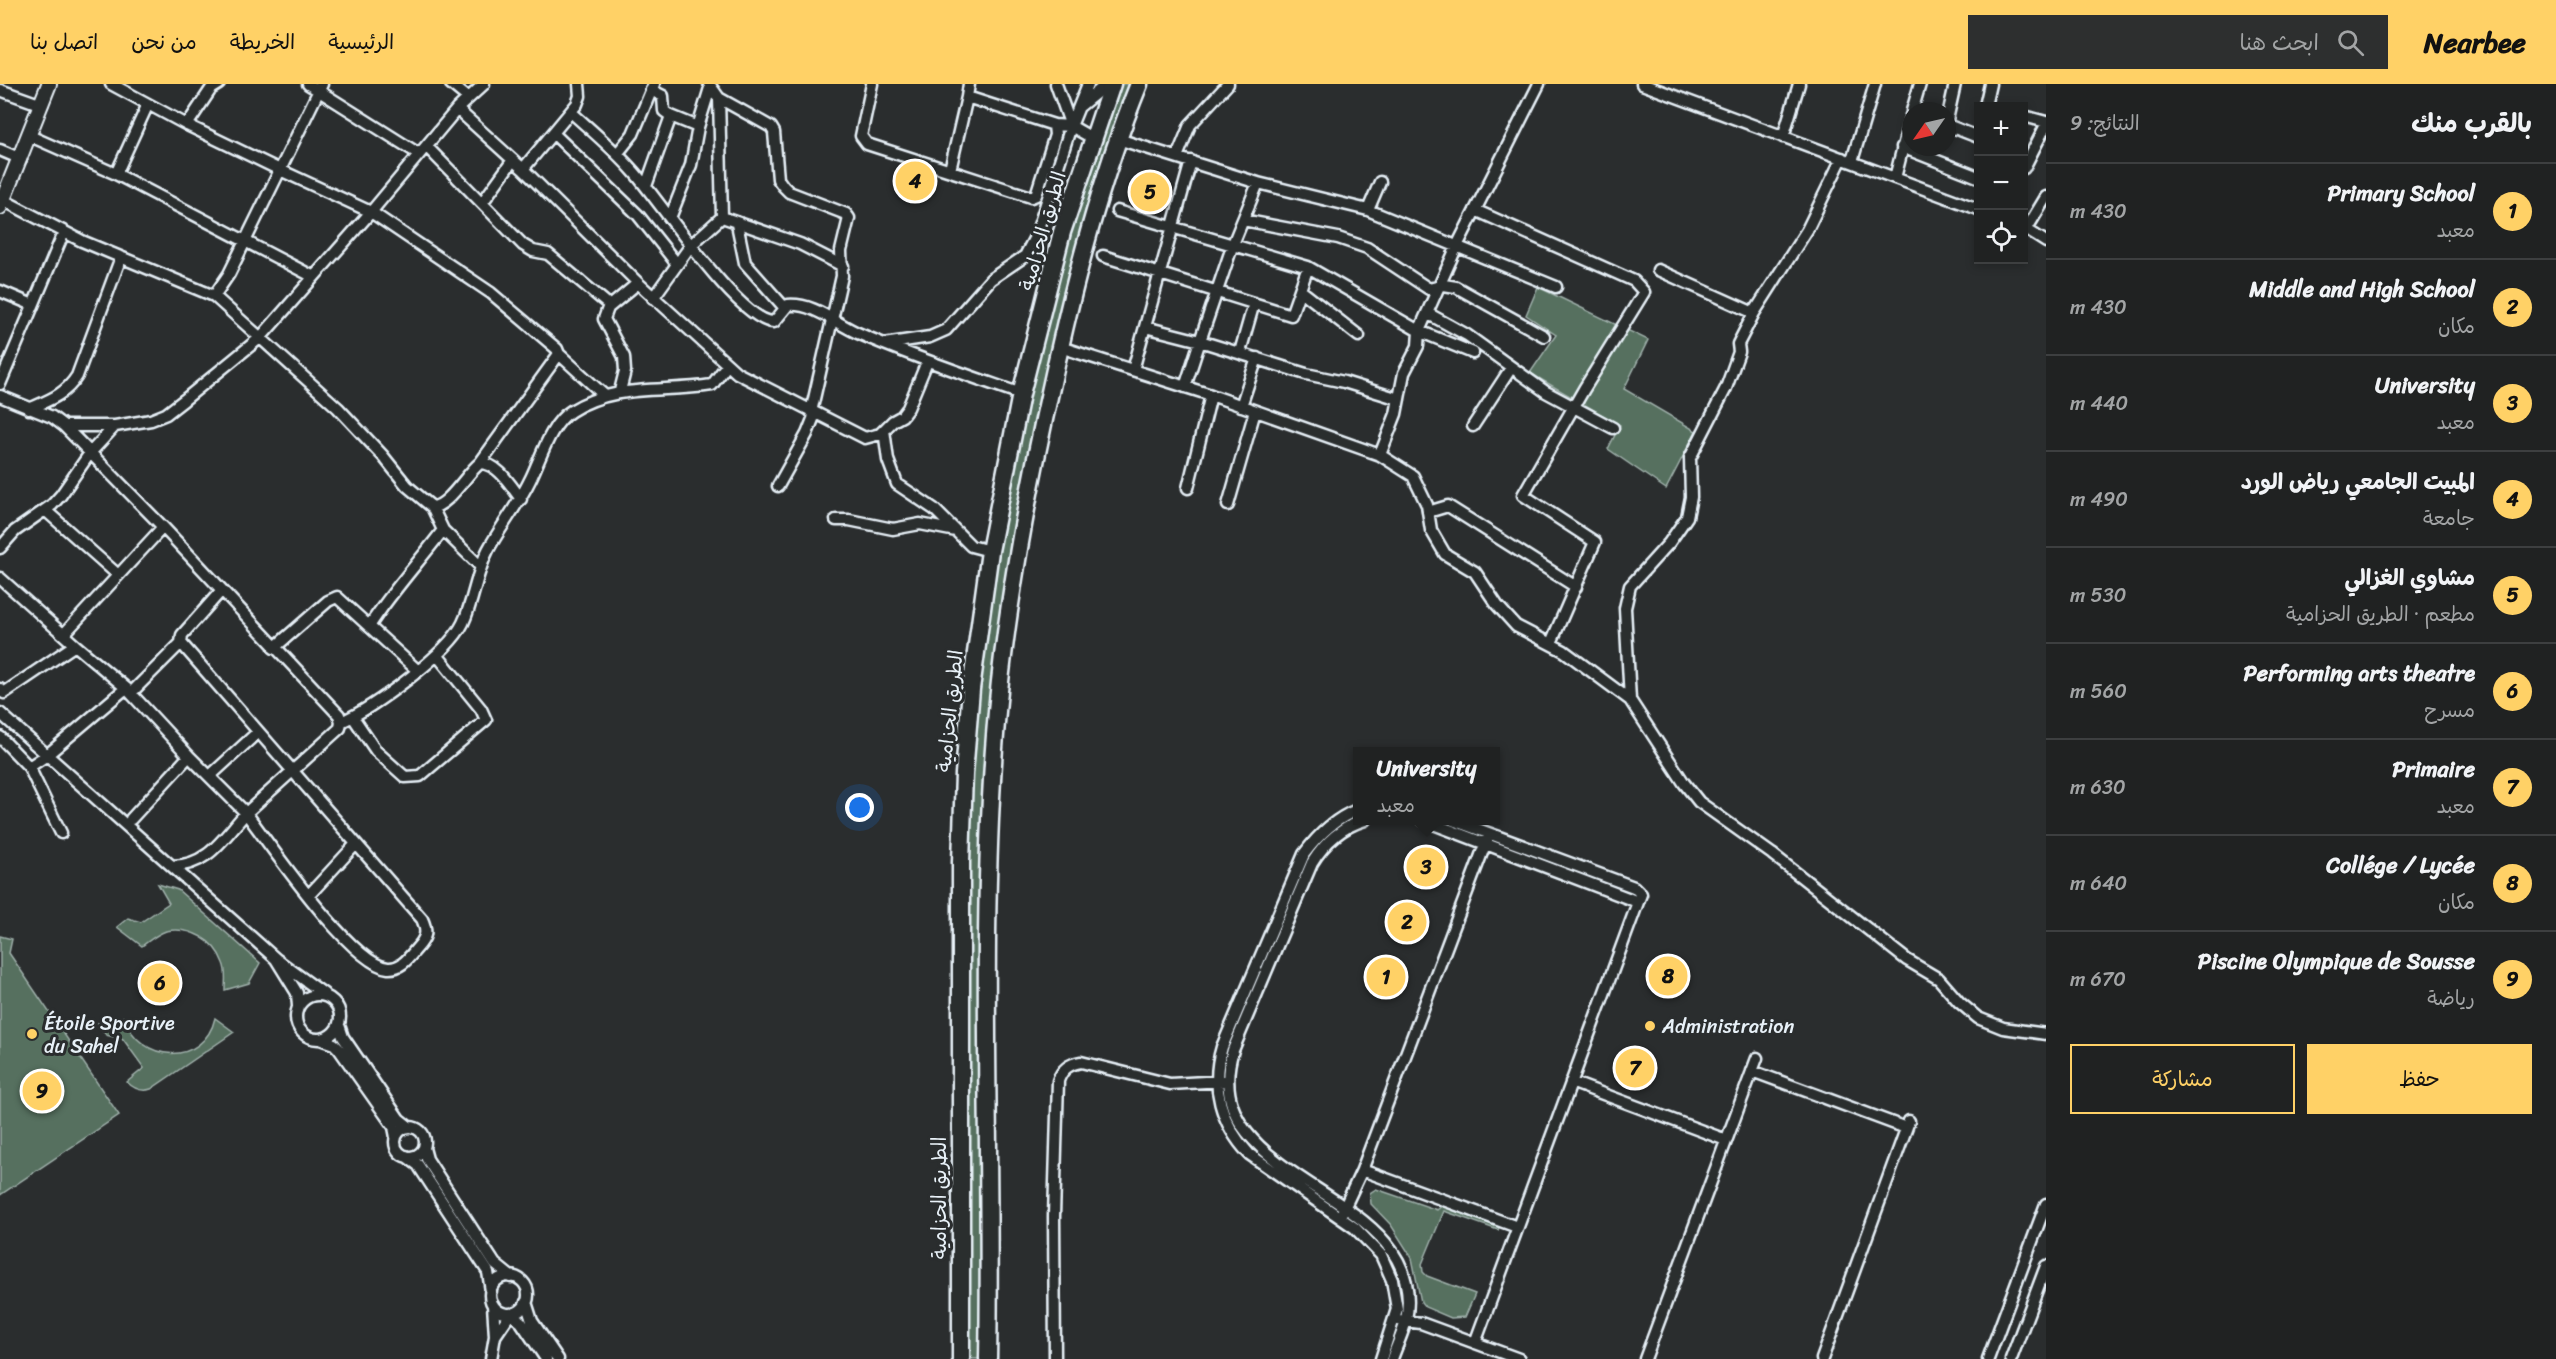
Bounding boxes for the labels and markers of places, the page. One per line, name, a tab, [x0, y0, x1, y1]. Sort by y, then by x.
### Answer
pin: 4	[896, 158, 934, 204]
pin: 5	[1130, 170, 1170, 214]
pin: 3	[1406, 844, 1446, 890]
pin: 2	[1388, 900, 1426, 944]
pin: 1	[1366, 954, 1406, 1000]
pin: 8	[1648, 954, 1688, 998]
pin: 6	[140, 960, 180, 1006]
place label: Étoile Sportive du Sahel	[44, 1006, 175, 1064]
place label: Administration	[1661, 1009, 1795, 1044]
marker: Administration	[1643, 1019, 1657, 1033]
marker: Étoile Sportive du Sahel	[25, 1027, 39, 1041]
pin: 7	[1616, 1046, 1654, 1090]
pin: 9	[22, 1068, 62, 1114]

